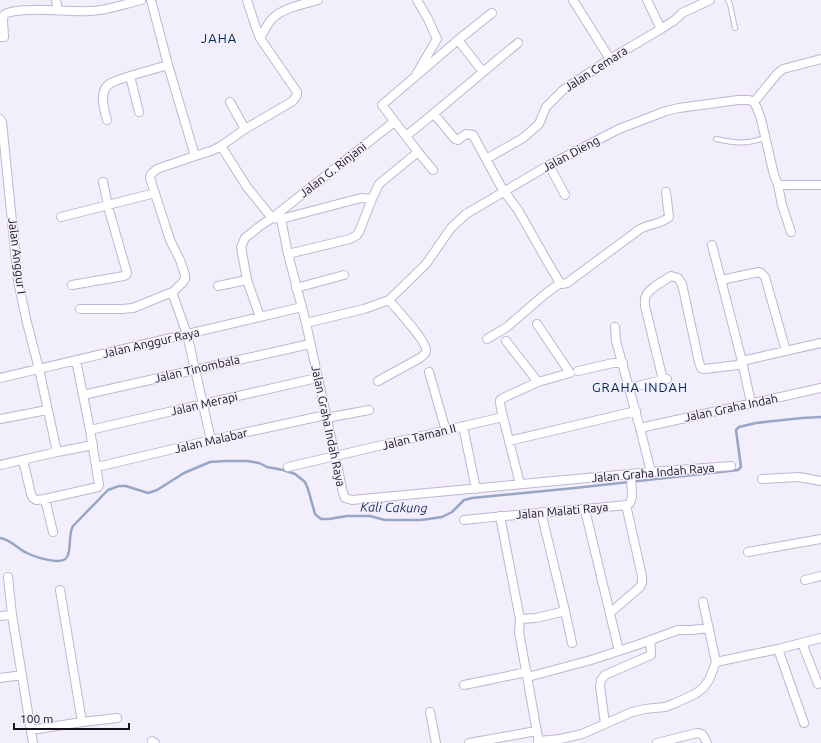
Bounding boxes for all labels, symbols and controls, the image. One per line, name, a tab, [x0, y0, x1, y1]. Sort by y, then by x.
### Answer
district label: JAHA	[201, 31, 237, 45]
street label: Jalan Cemara	[562, 43, 630, 94]
street label: Jalan Dieng	[540, 133, 602, 174]
street label: Jalan G. Rinjani	[297, 140, 369, 200]
street label: Jalan Anggur I	[6, 217, 29, 295]
street label: Jalan Anggur Raya	[101, 325, 201, 360]
street label: Jalan Tinombala	[153, 352, 241, 385]
street label: Jalan Graha Indah Raya	[309, 364, 348, 488]
district label: GRAHA INDAH	[592, 380, 688, 394]
street label: Jalan Merapi	[169, 389, 239, 418]
street label: Jalan Graha Indah	[683, 391, 779, 424]
street label: Jalan Taman II	[381, 421, 457, 452]
street label: Jalan Malabar	[173, 426, 249, 455]
street label: Jalan Graha Indah Raya	[591, 461, 715, 484]
water label: Kali Cakung	[360, 499, 428, 515]
street label: Jalan Malati Raya	[515, 500, 609, 521]
scale bar	[14, 705, 129, 731]
text: 100 m	[20, 712, 53, 725]

